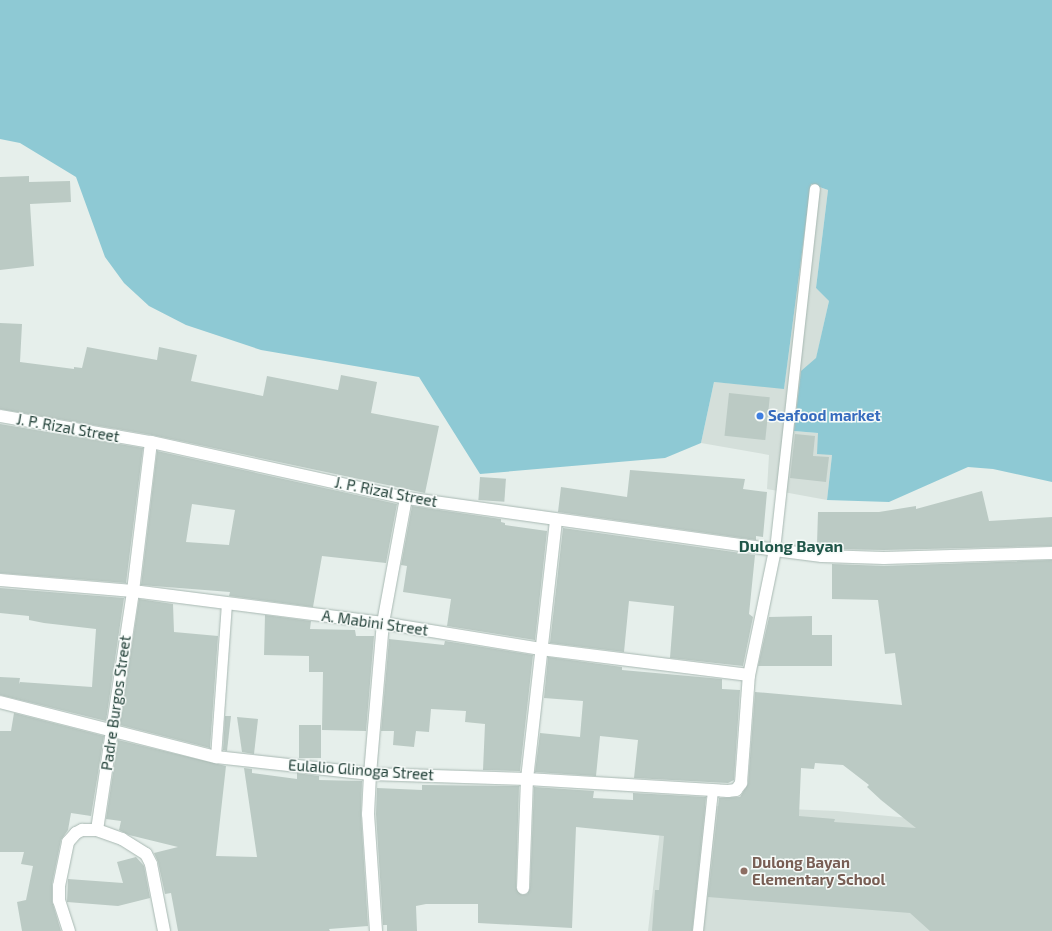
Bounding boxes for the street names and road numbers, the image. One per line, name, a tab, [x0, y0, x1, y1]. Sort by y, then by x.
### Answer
street label: J. P. Rizal Street	[15, 410, 121, 446]
street label: J. P. Rizal Street	[333, 473, 439, 511]
street label: A. Mabini Street	[321, 607, 429, 639]
street label: Padre Burgos Street	[98, 634, 134, 772]
street label: Eulalio Glinoga Street	[288, 756, 434, 784]

